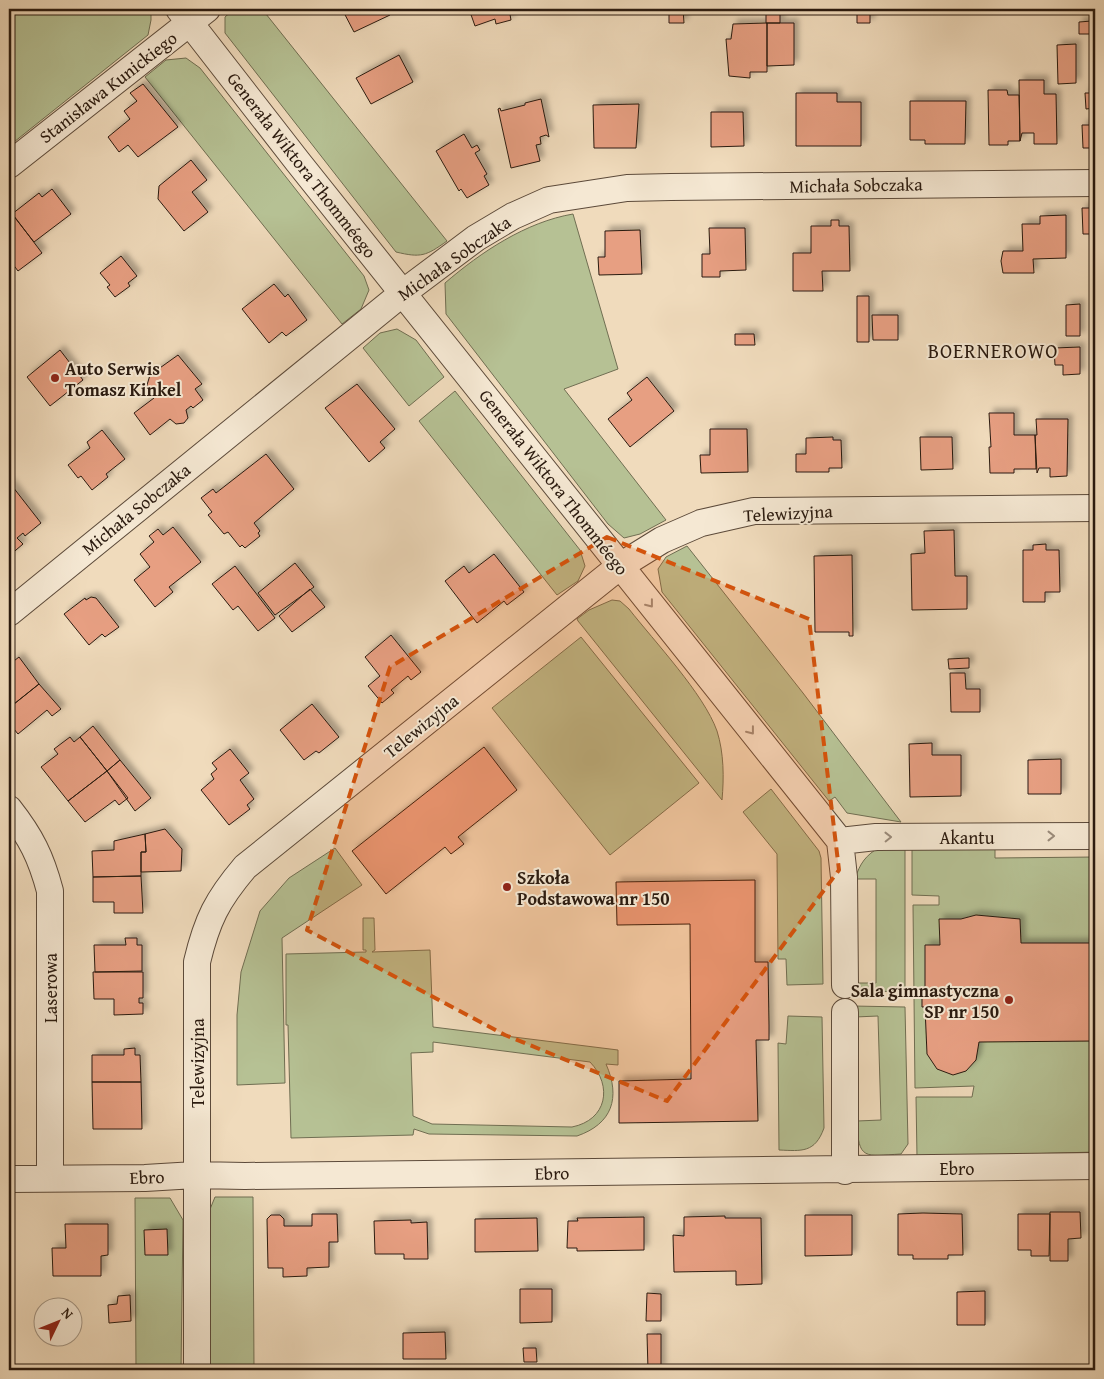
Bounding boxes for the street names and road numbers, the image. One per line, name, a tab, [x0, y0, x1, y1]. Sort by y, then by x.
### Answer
street label: Stanisława Kunickiego	[33, 24, 183, 150]
street label: Generała Wiktora Thomméego	[221, 66, 383, 264]
street label: Michała Sobczaka	[789, 170, 923, 200]
street label: Michała Sobczaka	[392, 208, 517, 307]
street label: Generała Wiktora Thomméego	[473, 383, 635, 581]
street label: Michała Sobczaka	[76, 456, 197, 561]
street label: Telewizyjna	[743, 497, 834, 529]
street label: Telewizyjna	[378, 687, 465, 765]
street label: Akantu	[940, 824, 995, 851]
street label: Laserowa	[37, 953, 64, 1023]
street label: Telewizyjna	[184, 1018, 211, 1108]
street label: Ebro	[940, 1155, 974, 1182]
street label: Ebro	[534, 1159, 570, 1187]
street label: Ebro	[129, 1163, 165, 1191]

